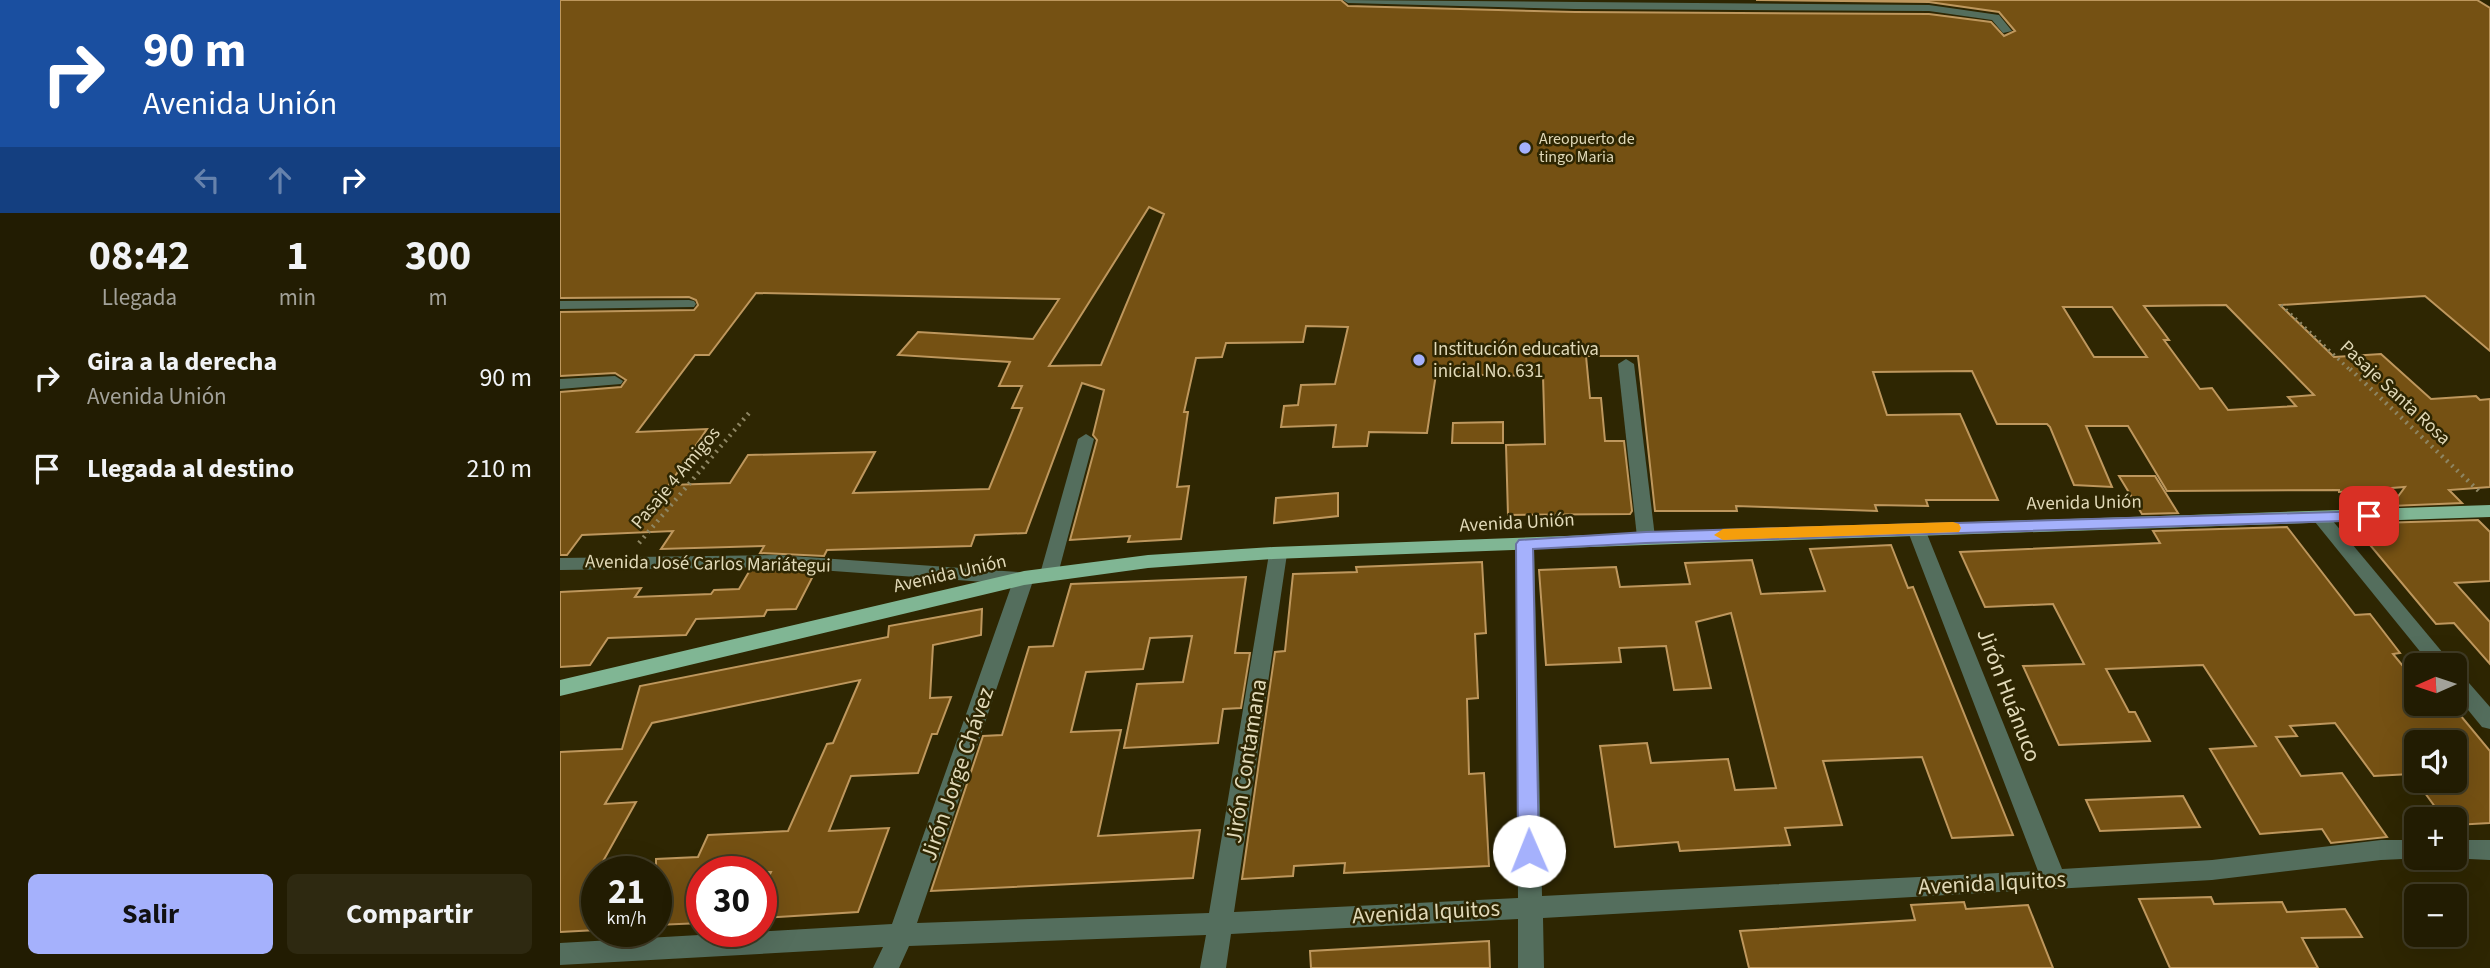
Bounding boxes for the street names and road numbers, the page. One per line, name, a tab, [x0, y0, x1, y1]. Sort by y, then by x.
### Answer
street label: Pasaje Santa Rosa	[2334, 334, 2456, 452]
street label: Pasaje 4 Amigos	[625, 421, 727, 535]
street label: Avenida Unión	[2026, 488, 2142, 518]
street label: Avenida Unión	[1459, 506, 1575, 540]
street label: Avenida José Carlos Mariátegui	[585, 548, 831, 580]
street label: Avenida Unión	[891, 548, 1009, 600]
street label: Jirón Huánuco	[1968, 623, 2050, 767]
street label: Jirón Contamana	[1217, 676, 1275, 846]
street label: Jirón Jorge Chávez	[912, 683, 1002, 865]
street label: Avenida Iquitos	[1917, 863, 2067, 903]
street label: Avenida Iquitos	[1351, 892, 1501, 932]

